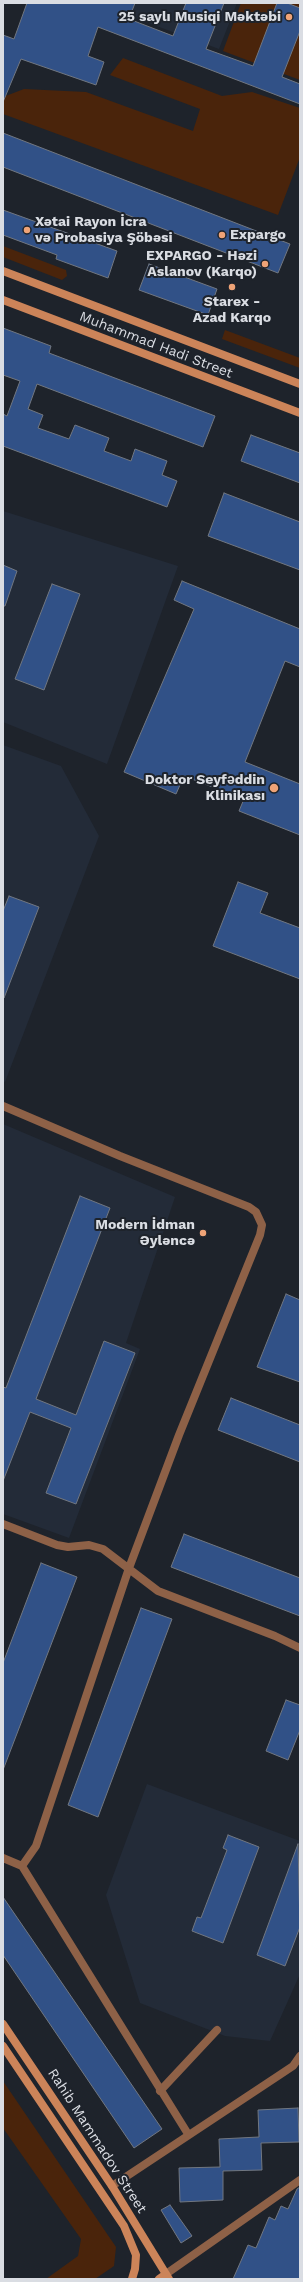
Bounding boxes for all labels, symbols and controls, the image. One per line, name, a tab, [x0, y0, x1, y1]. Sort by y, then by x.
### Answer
place label: 25 saylı Musiqi Məktəbi	[118, 9, 281, 25]
marker: 25 saylı Musiqi Məktəbi	[284, 12, 294, 22]
place label: Xətai Rayon İcra və Probasiya Şöbəsi	[35, 214, 173, 246]
marker: Xətai Rayon İcra və Probasiya Şöbəsi	[22, 225, 32, 235]
place label: Expargo	[230, 227, 286, 243]
marker: Expargo	[217, 230, 227, 240]
place label: EXPARGO - Həzi Aslanov (Karqo)	[146, 248, 257, 280]
marker: EXPARGO - Həzi Aslanov (Karqo)	[260, 259, 270, 269]
marker: Starex - Azad Karqo	[227, 282, 237, 292]
place label: Starex - Azad Karqo	[193, 294, 271, 326]
street label: Muhammad Hadi Street	[77, 308, 235, 382]
place label: Doktor Seyfәddin Klinikası	[145, 772, 265, 804]
marker: Doktor Seyfәddin Klinikası	[268, 782, 280, 794]
place label: Modern İdman Əyləncə	[95, 1217, 195, 1250]
marker: Modern İdman Əyləncə	[198, 1228, 208, 1238]
street label: Rahib Mammadov Street	[44, 2066, 150, 2216]

